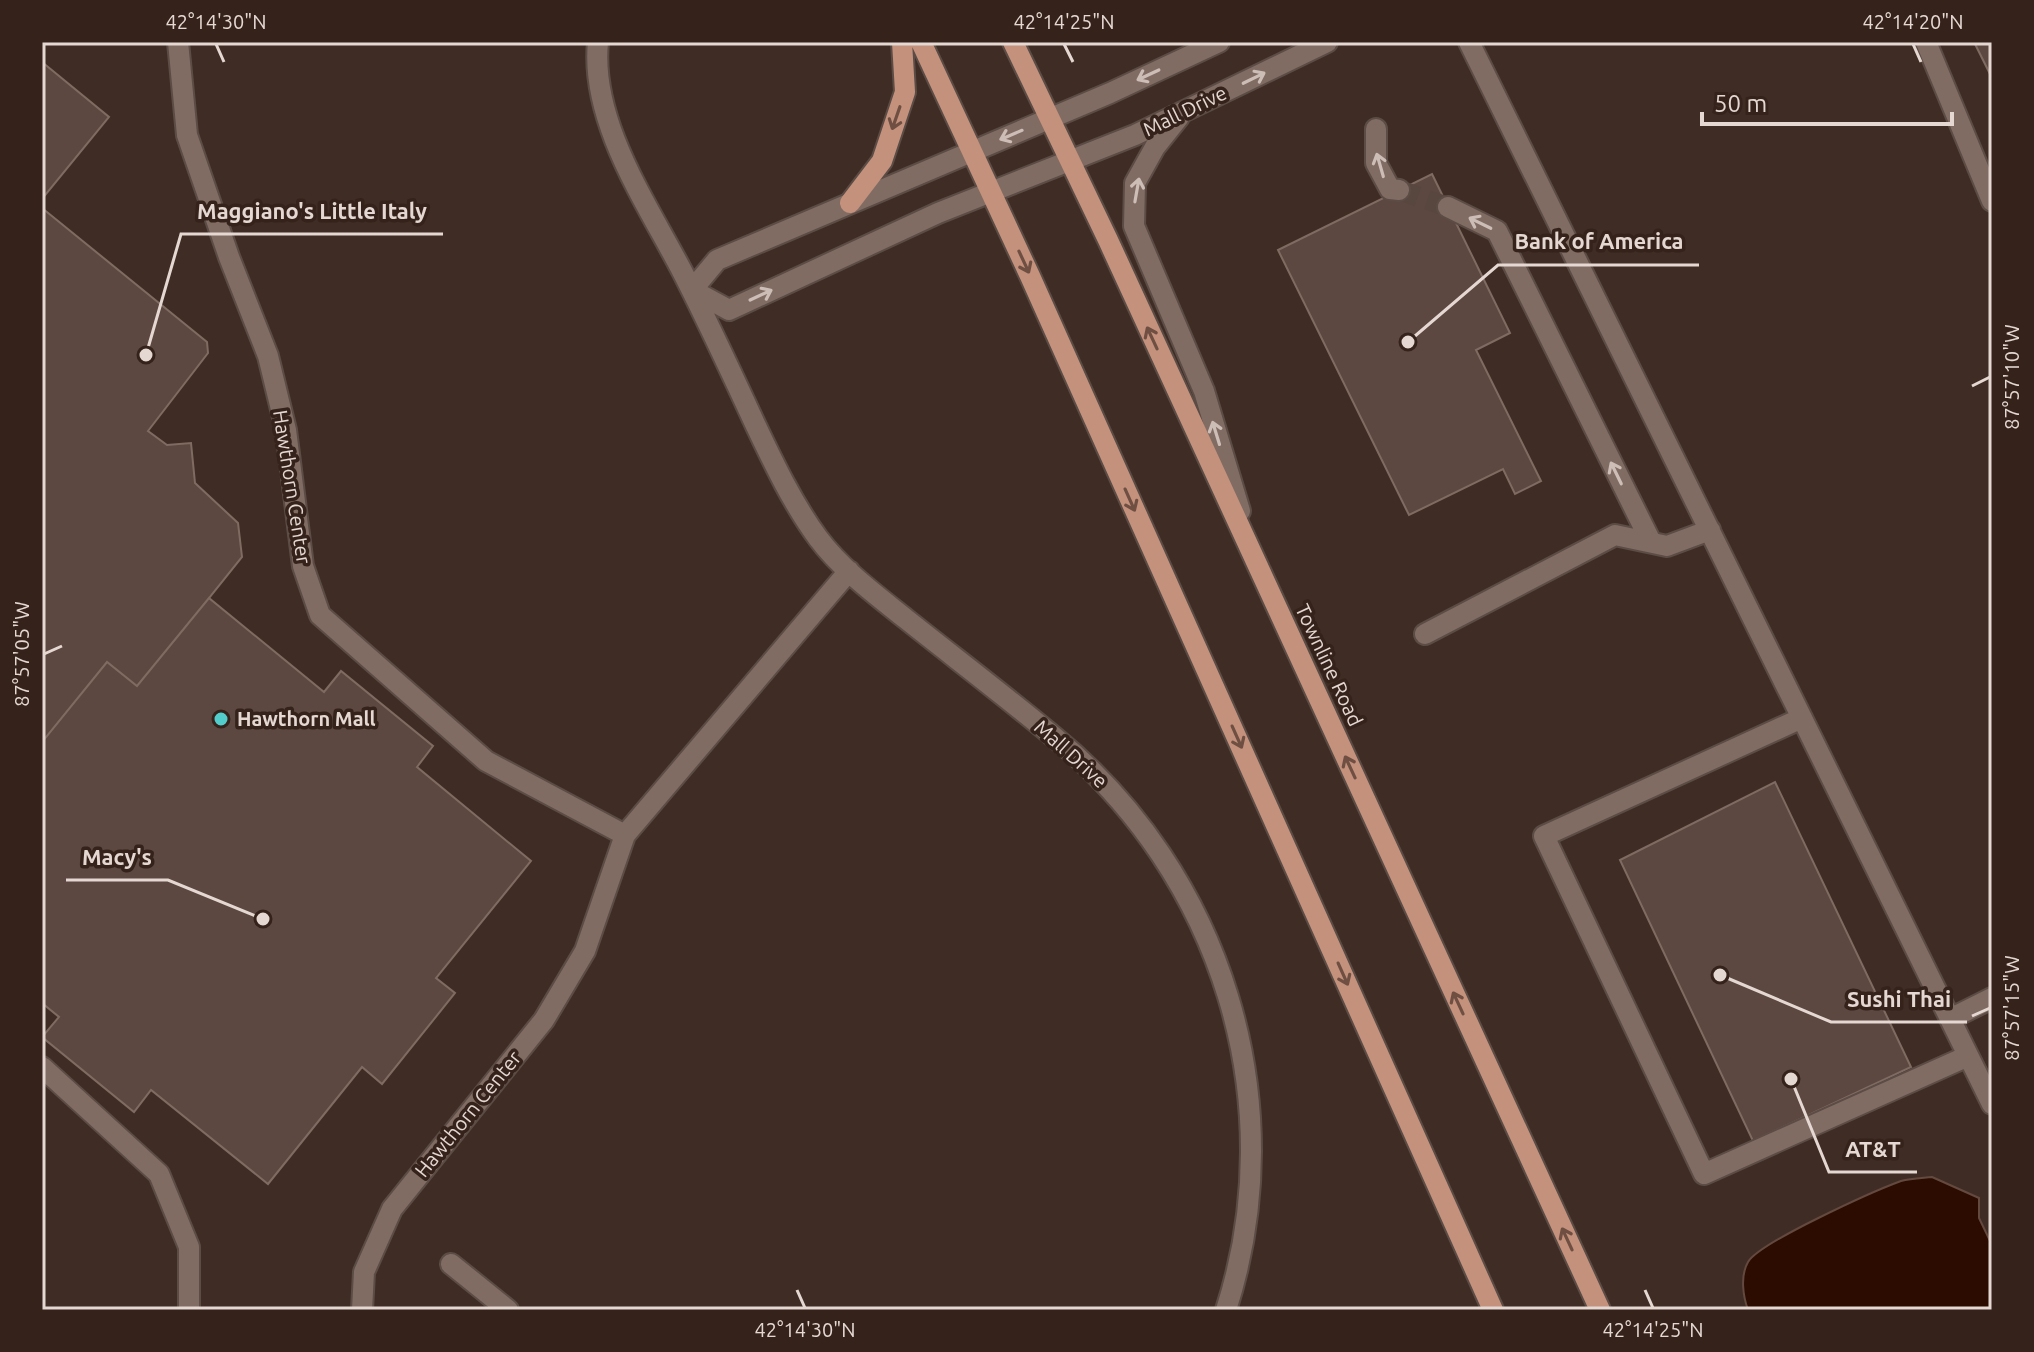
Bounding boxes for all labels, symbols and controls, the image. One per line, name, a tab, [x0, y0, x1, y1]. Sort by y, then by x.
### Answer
text: 42°14'30"N	[165, 10, 267, 33]
text: 42°14'25"N	[1013, 10, 1115, 33]
text: 42°14'20"N	[1862, 10, 1964, 33]
one-way arrow	[1137, 68, 1161, 83]
one-way arrow	[1241, 69, 1265, 85]
scale bar	[1702, 76, 1952, 126]
street label: Mall Drive	[1139, 80, 1230, 141]
text: 50 m	[1714, 90, 1767, 117]
one-way arrow	[888, 106, 903, 131]
one-way arrow	[999, 128, 1024, 143]
one-way arrow	[1372, 153, 1386, 178]
one-way arrow	[1130, 177, 1145, 203]
callout: Maggiano's Little Italy	[181, 188, 443, 234]
text: Maggiano's Little Italy	[197, 198, 427, 223]
one-way arrow	[1468, 215, 1492, 230]
callout: Bank of America	[1498, 219, 1699, 265]
text: Bank of America	[1514, 228, 1684, 253]
one-way arrow	[1017, 250, 1032, 274]
one-way arrow	[749, 287, 773, 302]
text: 87°57'10"W	[2000, 324, 2023, 430]
one-way arrow	[1144, 326, 1159, 350]
street label: Hawthorn Center	[269, 408, 316, 566]
one-way arrow	[1208, 421, 1222, 446]
one-way arrow	[1608, 461, 1623, 485]
one-way arrow	[1124, 487, 1139, 512]
street label: Townline Road	[1291, 600, 1368, 729]
text: 87°57'05"W	[10, 601, 33, 707]
place label: Hawthorn Mall	[237, 707, 376, 730]
marker: Hawthorn Mall	[212, 710, 230, 728]
street label: Mall Drive	[1030, 715, 1112, 792]
one-way arrow	[1230, 724, 1245, 749]
one-way arrow	[1341, 755, 1356, 779]
callout: Macy's	[66, 834, 168, 880]
text: Macy's	[82, 844, 152, 869]
text: 87°57'15"W	[2000, 955, 2023, 1061]
one-way arrow	[1336, 962, 1351, 986]
callout: Sushi Thai	[1831, 976, 1967, 1022]
text: Sushi Thai	[1847, 986, 1951, 1011]
one-way arrow	[1450, 991, 1465, 1015]
street label: Hawthorn Center	[410, 1046, 526, 1181]
callout: AT&T	[1829, 1126, 1917, 1172]
text: AT&T	[1845, 1136, 1901, 1161]
one-way arrow	[1559, 1227, 1574, 1251]
text: 42°14'30"N	[754, 1318, 856, 1341]
text: 42°14'25"N	[1602, 1318, 1704, 1341]

